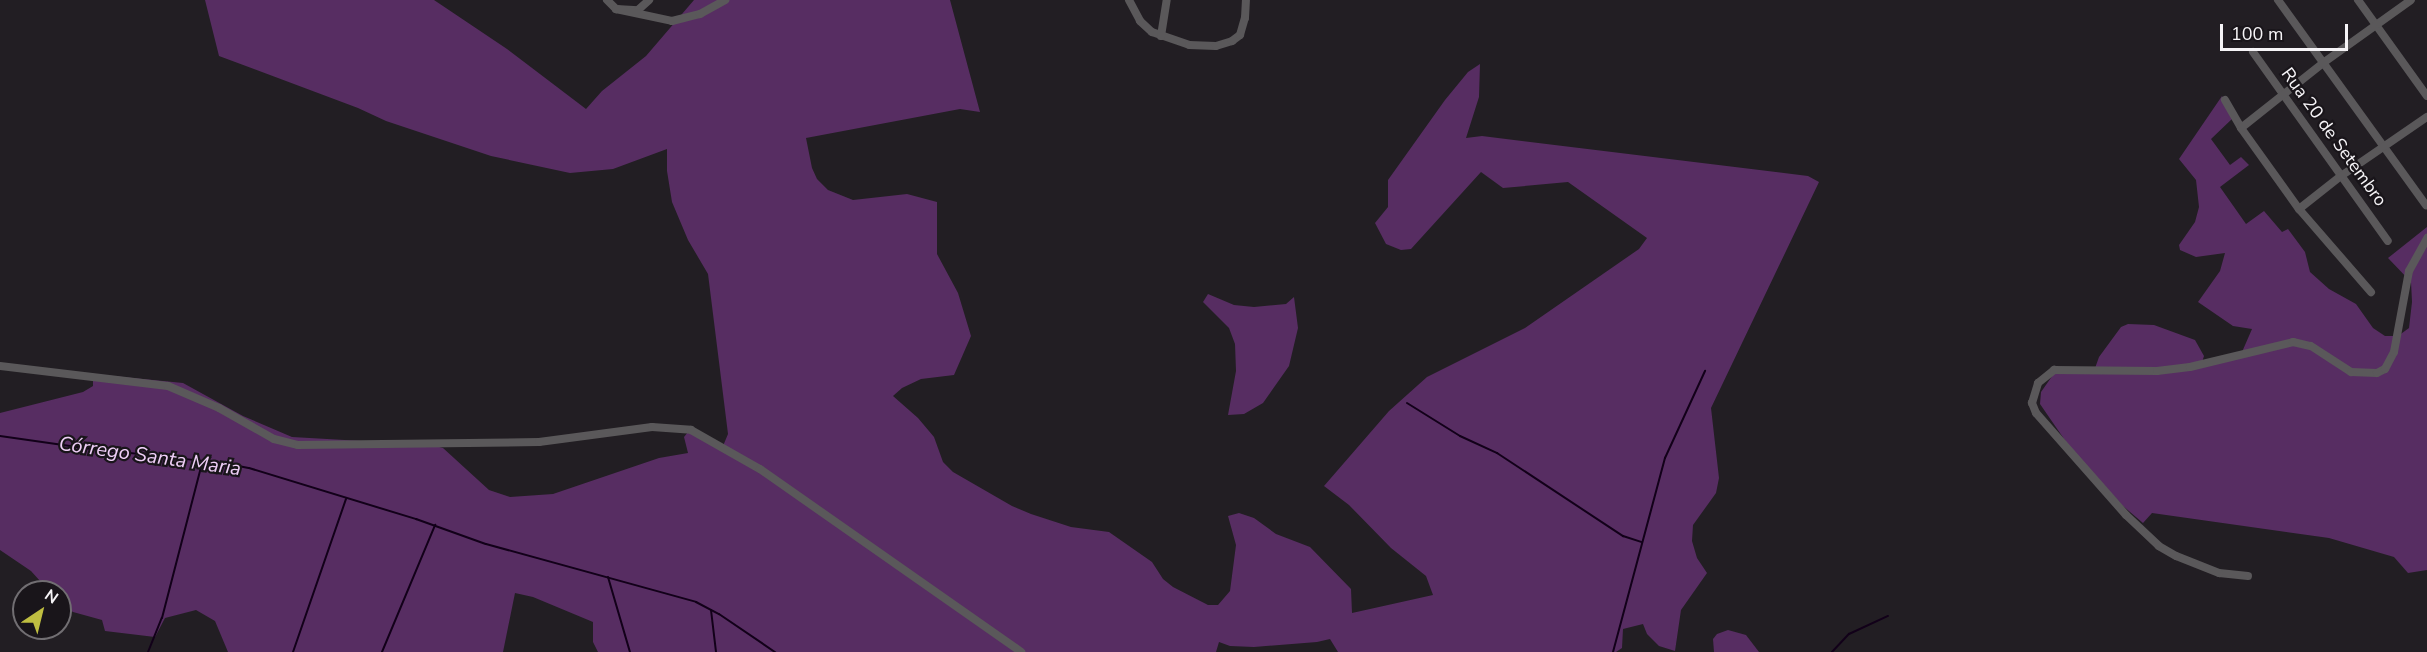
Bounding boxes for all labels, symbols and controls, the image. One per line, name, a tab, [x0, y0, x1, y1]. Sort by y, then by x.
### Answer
scale bar	[2223, 12, 2350, 50]
text: 100 m	[2231, 22, 2283, 46]
street label: Rua 20 de Setembro	[2277, 64, 2391, 210]
water label: Córrego Santa Maria	[57, 431, 243, 481]
north arrow	[12, 580, 72, 640]
text: N	[40, 584, 62, 609]

